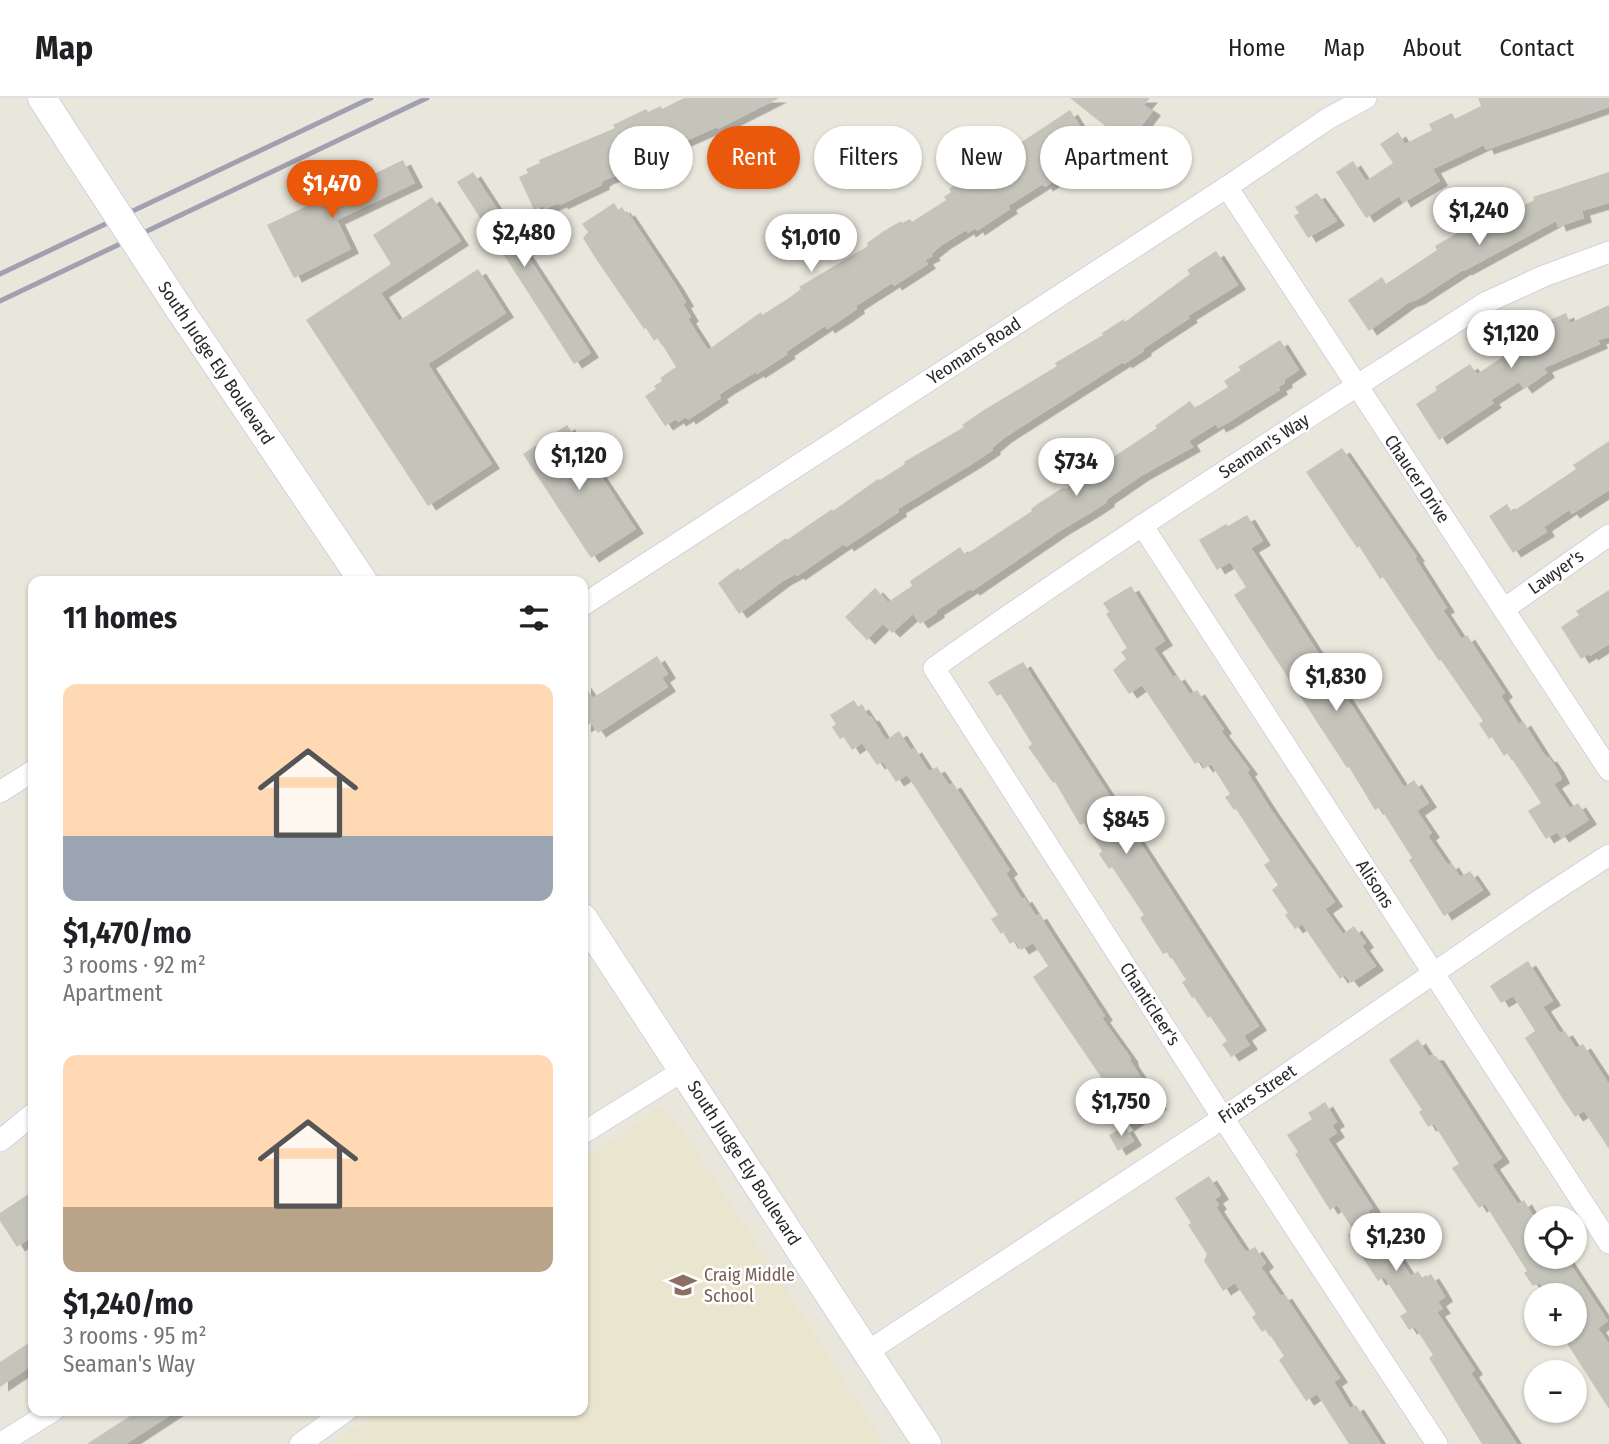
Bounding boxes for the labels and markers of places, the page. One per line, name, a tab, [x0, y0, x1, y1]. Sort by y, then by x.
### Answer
pin: $1,470	[275, 160, 389, 220]
pin: $1,240	[1422, 188, 1536, 247]
pin: $2,480	[467, 209, 581, 269]
pin: $1,010	[754, 214, 868, 274]
pin: $1,120	[1454, 310, 1568, 370]
pin: $1,120	[522, 432, 636, 492]
pin: $734	[1035, 438, 1117, 498]
pin: $1,830	[1279, 654, 1393, 713]
pin: $845	[1085, 796, 1167, 856]
pin: $1,750	[1064, 1079, 1178, 1138]
pin: $1,230	[1339, 1214, 1453, 1273]
place label: Craig Middle School	[704, 1264, 795, 1307]
school or university icon: Craig Middle School	[668, 1270, 698, 1300]

